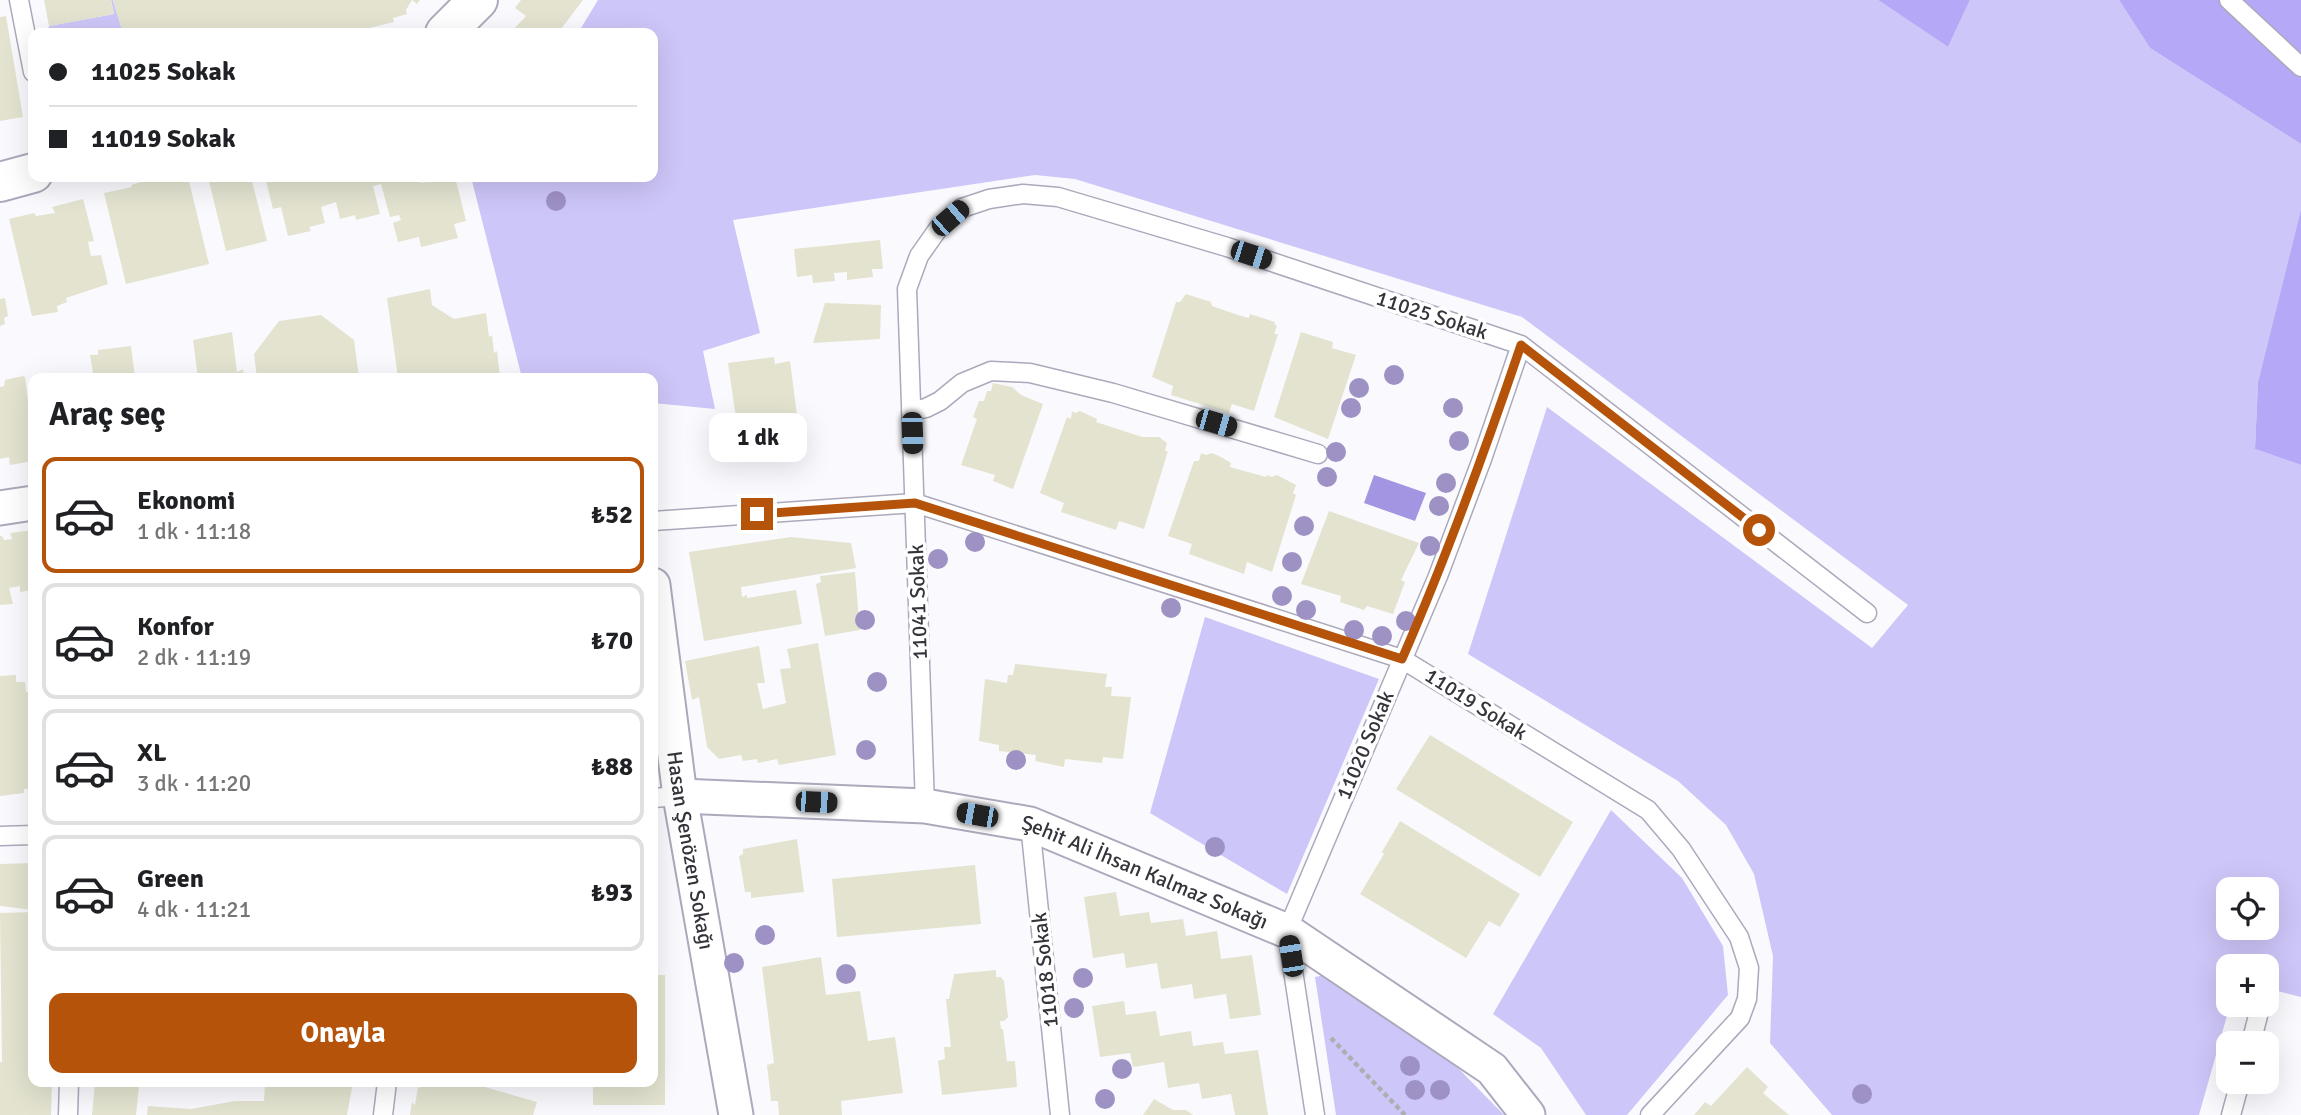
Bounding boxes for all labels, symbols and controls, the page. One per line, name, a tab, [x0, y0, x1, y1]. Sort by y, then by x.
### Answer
text: 11025 Sokak	[91, 56, 236, 88]
text: 11019 Sokak	[91, 123, 236, 155]
car	[928, 196, 973, 240]
car	[1228, 239, 1275, 271]
street label: 11025 Sokak	[1373, 285, 1491, 345]
text: Araç seç	[49, 395, 166, 434]
car	[1193, 407, 1240, 439]
callout: 1 dk	[708, 412, 806, 462]
car	[901, 412, 924, 454]
text: 1 dk	[737, 423, 779, 452]
icon: car	[53, 484, 116, 547]
text: Ekonomi	[137, 485, 235, 517]
route end	[741, 498, 773, 530]
text: ₺52	[591, 499, 633, 531]
route start	[1743, 514, 1775, 546]
text: 1 dk · 11:18	[137, 517, 251, 546]
street label: 11041 Sokak	[903, 543, 933, 660]
icon: car	[53, 610, 116, 673]
text: Konfor	[137, 611, 214, 643]
text: ₺70	[591, 625, 633, 657]
text: 2 dk · 11:19	[137, 643, 251, 672]
street label: 11019 Sokak	[1420, 662, 1532, 746]
street label: 11020 Sokak	[1330, 686, 1400, 803]
icon: car	[53, 736, 116, 799]
text: XL	[137, 737, 167, 769]
street label: Hasan Şenözen Sokağı	[661, 749, 720, 952]
text: ₺88	[591, 751, 633, 783]
text: 3 dk · 11:20	[137, 769, 251, 798]
car	[795, 791, 838, 813]
car	[955, 801, 1000, 829]
street label: Şehit Ali İhsan Kalmaz Sokağı	[1020, 810, 1272, 935]
icon: car	[53, 862, 116, 925]
text: Green	[137, 863, 204, 895]
text: ₺93	[591, 877, 633, 909]
map controls	[2216, 877, 2279, 1094]
button: locate	[2216, 877, 2279, 940]
text: 4 dk · 11:21	[137, 895, 251, 924]
street label: 11018 Sokak	[1026, 911, 1064, 1029]
car	[1278, 934, 1305, 978]
button: +	[2216, 954, 2279, 1017]
button: Onayla	[49, 993, 637, 1073]
button: −	[2216, 1031, 2279, 1094]

